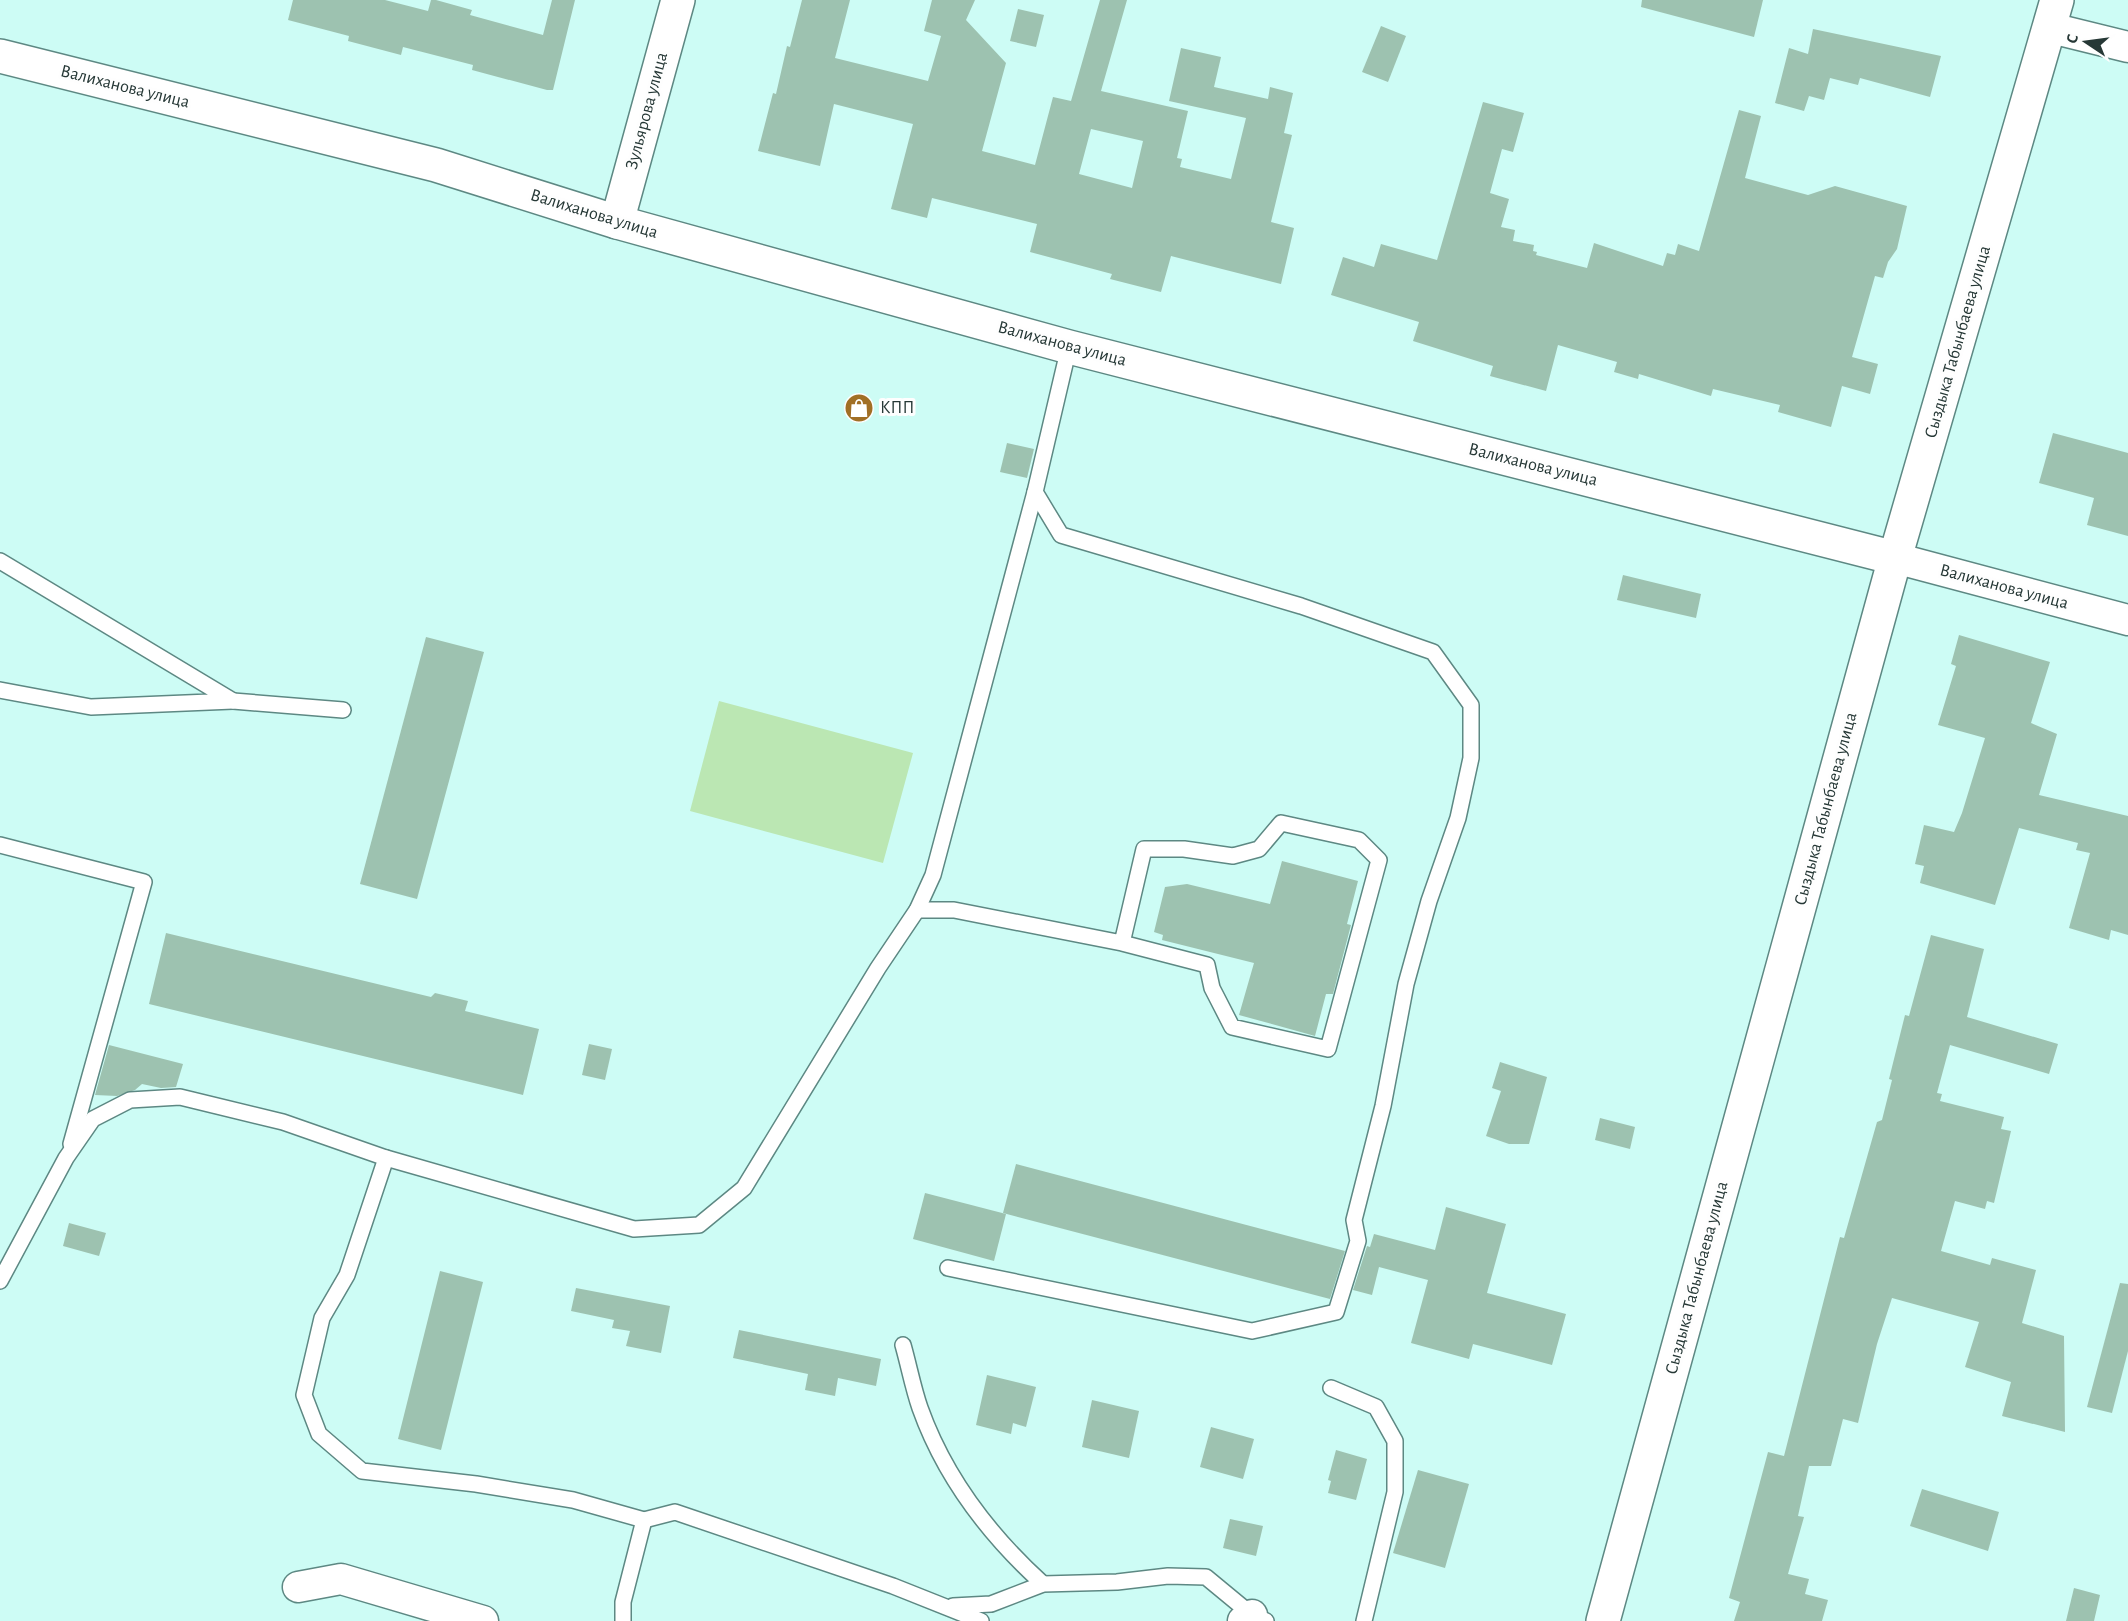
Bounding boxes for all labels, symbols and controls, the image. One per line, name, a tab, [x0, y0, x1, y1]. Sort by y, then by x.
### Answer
north arrow	[2056, 12, 2116, 72]
text: С	[2064, 33, 2081, 45]
street label: Зульярова улица	[623, 50, 671, 172]
street label: Валиханова улица	[59, 62, 191, 112]
street label: Валиханова улица	[528, 186, 660, 242]
street label: Сыздыка Табынбаева улица	[1921, 243, 1994, 440]
street label: Валиханова улица	[996, 318, 1128, 370]
shop icon: КПП	[843, 392, 875, 424]
place label: КПП	[880, 399, 914, 417]
street label: Валиханова улица	[1467, 440, 1599, 490]
street label: Валиханова улица	[1938, 561, 2070, 613]
street label: Сыздыка Табынбаева улица	[1791, 710, 1860, 908]
street label: Сыздыка Табынбаева улица	[1662, 1179, 1731, 1377]

